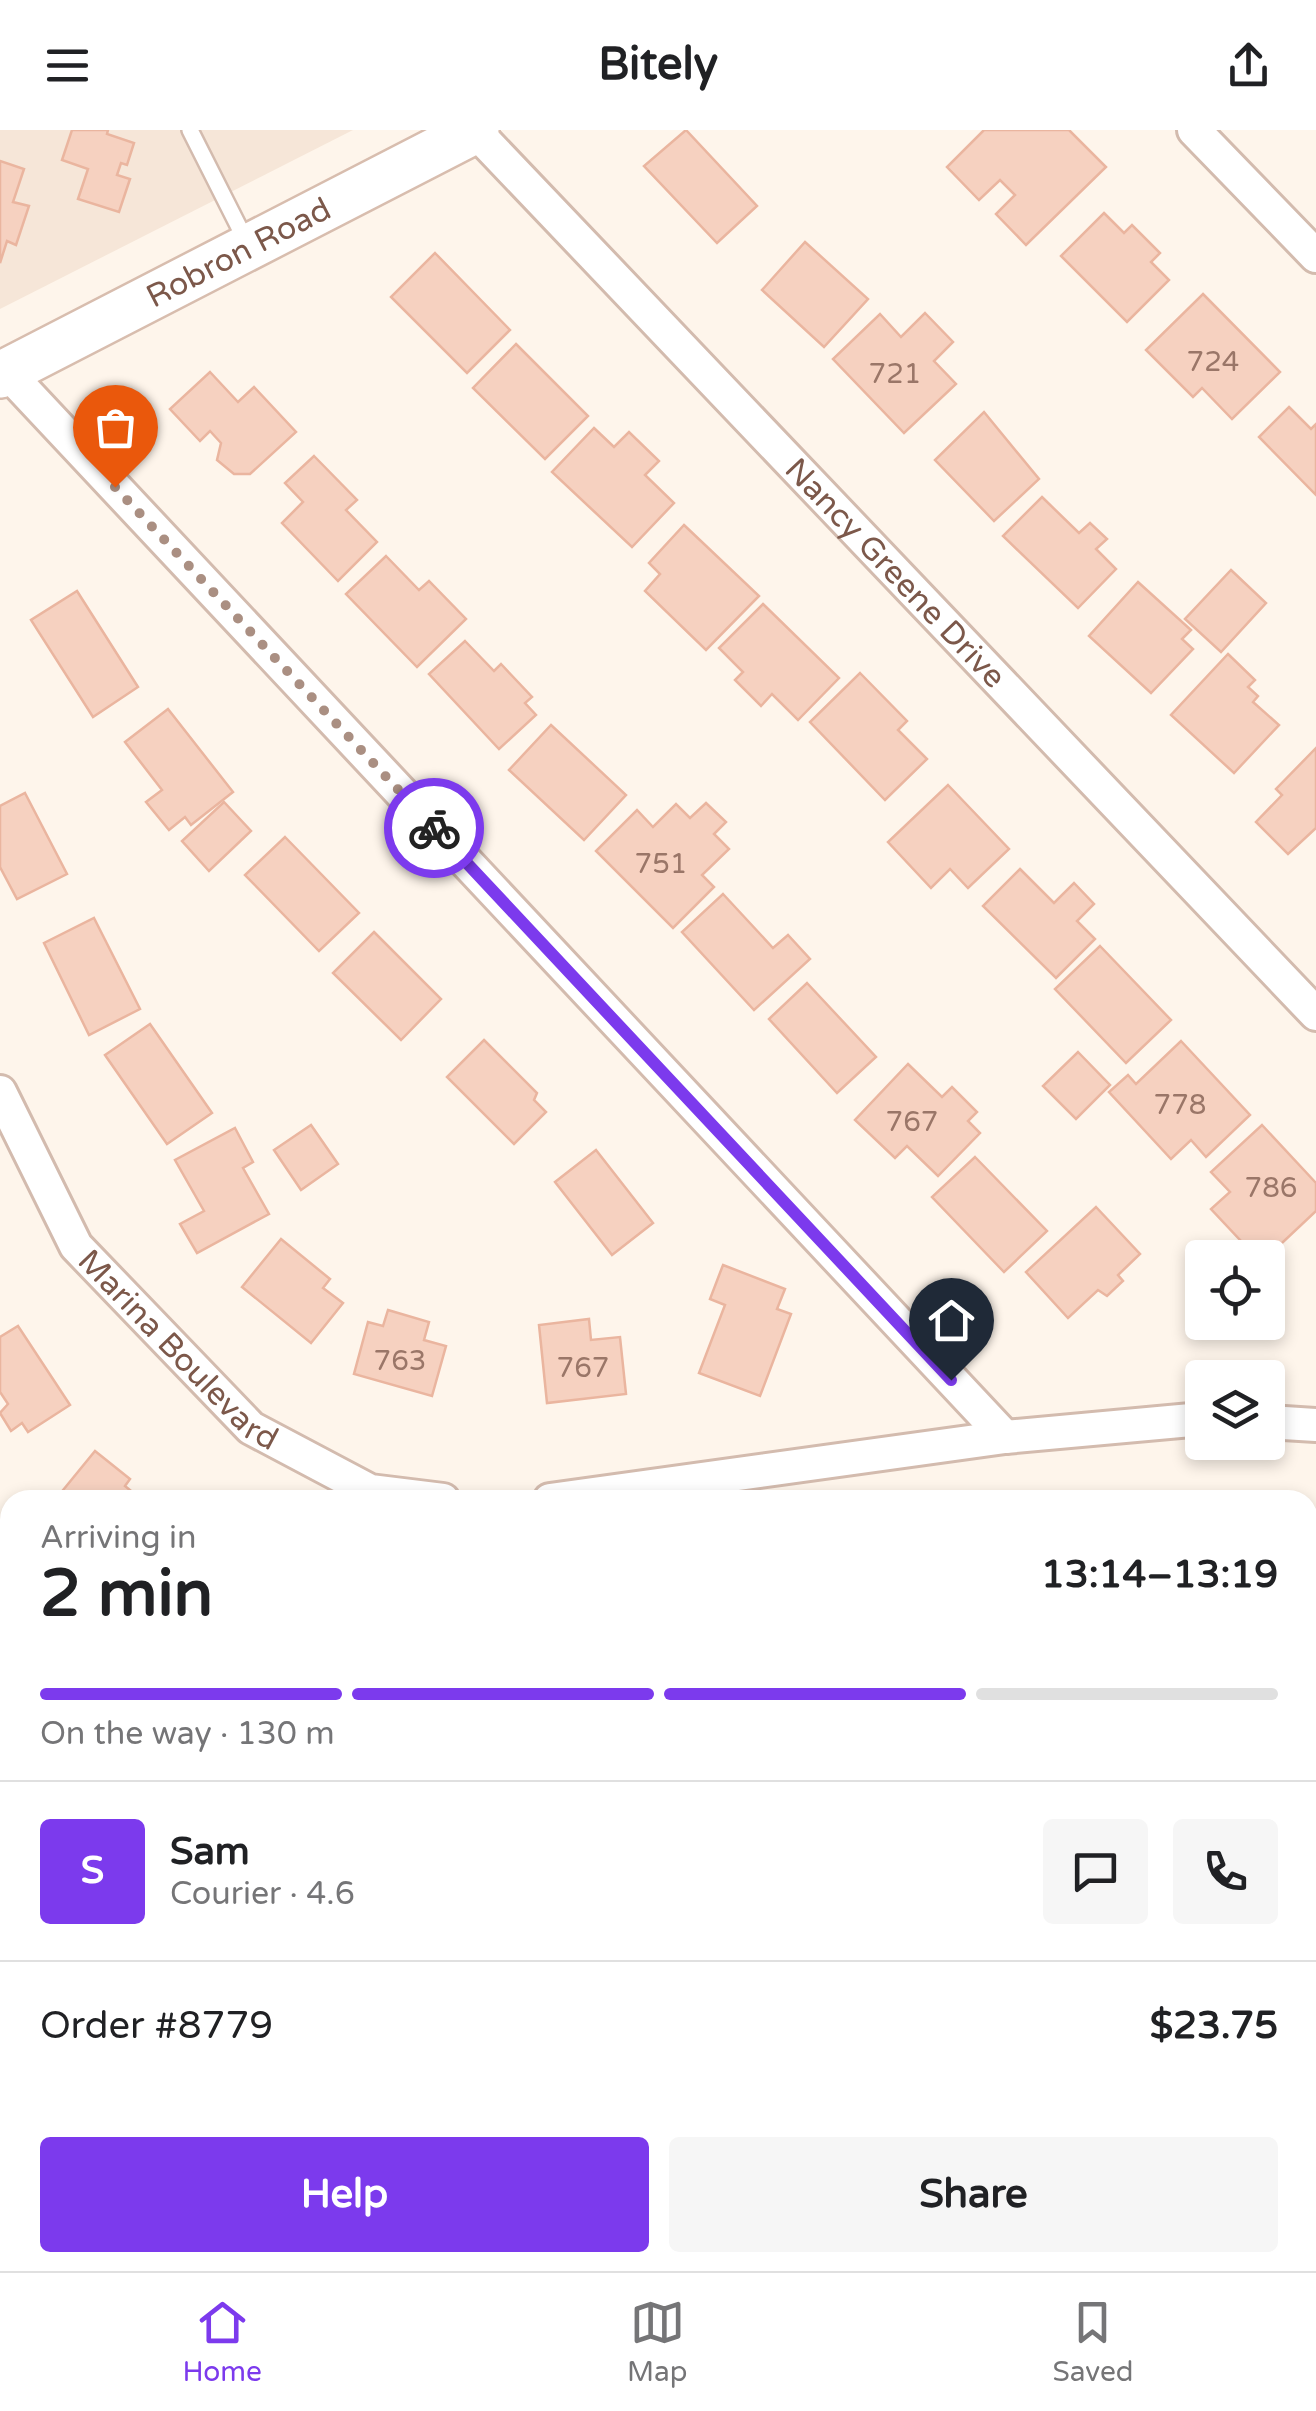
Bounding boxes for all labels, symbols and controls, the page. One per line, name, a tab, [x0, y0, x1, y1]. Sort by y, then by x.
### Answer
icon: menu	[40, 38, 95, 93]
text: Bitely	[598, 38, 718, 92]
icon: share	[1221, 38, 1276, 93]
street label: Robron Road	[140, 190, 337, 316]
house number: 724	[1187, 345, 1239, 379]
house number: 721	[869, 357, 921, 391]
pin	[73, 385, 158, 488]
icon: bag	[88, 400, 143, 455]
street label: Nancy Greene Drive	[777, 451, 1013, 696]
courier	[384, 778, 484, 878]
icon: bike	[407, 801, 462, 856]
house number: 751	[635, 847, 687, 881]
house number: 778	[1154, 1088, 1206, 1122]
house number: 767	[886, 1105, 938, 1139]
house number: 786	[1245, 1171, 1297, 1205]
map controls	[1185, 1240, 1285, 1460]
button: locate	[1185, 1240, 1285, 1340]
street label: Marina Boulevard	[70, 1242, 284, 1459]
pin	[909, 1278, 994, 1381]
icon: home	[924, 1293, 979, 1348]
house number: 763	[374, 1344, 426, 1378]
house number: 767	[557, 1351, 609, 1385]
button: layers	[1185, 1360, 1285, 1460]
text: Arriving in	[40, 1519, 197, 1557]
text: 13:14–13:19	[1041, 1552, 1278, 1598]
text: 2 min	[40, 1555, 213, 1634]
text: On the way · 130 m	[40, 1715, 335, 1753]
button: chat	[1043, 1819, 1148, 1924]
button: phone	[1173, 1819, 1278, 1924]
text: Sam	[170, 1829, 250, 1875]
text: S	[81, 1848, 104, 1894]
text: Courier · 4.6	[170, 1875, 355, 1913]
text: Order #8779	[40, 2003, 273, 2049]
text: $23.75	[1150, 2003, 1278, 2049]
button: Help	[40, 2137, 649, 2252]
button: Share	[669, 2137, 1278, 2252]
tab: Home	[183, 2295, 262, 2389]
tab: Map	[627, 2295, 687, 2389]
tab: Saved	[1053, 2295, 1133, 2389]

